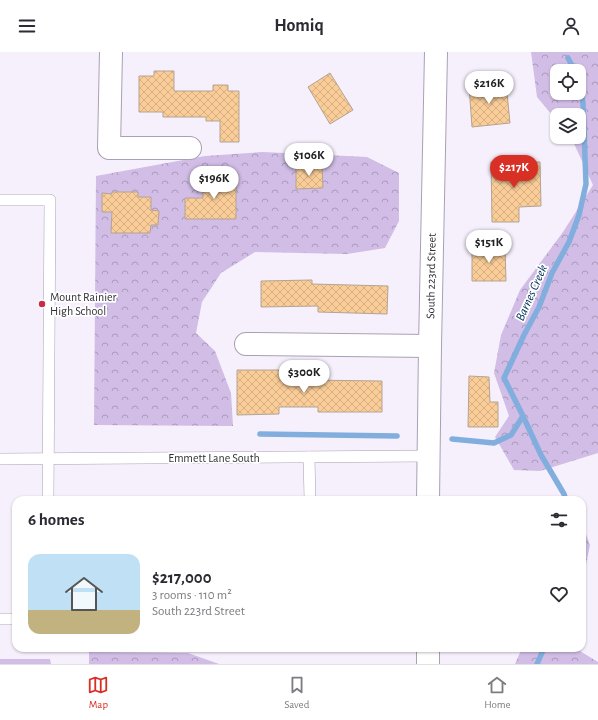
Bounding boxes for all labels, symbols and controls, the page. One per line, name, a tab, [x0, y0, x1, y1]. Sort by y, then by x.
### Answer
icon: menu	[16, 15, 38, 37]
icon: person	[560, 15, 582, 37]
text: Homiq	[274, 17, 324, 35]
map controls	[550, 64, 586, 144]
button: locate	[550, 64, 586, 100]
pin: $216K	[461, 71, 517, 105]
text: $216K	[474, 77, 504, 90]
button: layers	[550, 108, 586, 144]
pin: $106K	[281, 143, 337, 177]
text: $106K	[293, 149, 325, 162]
pin: $217K	[486, 155, 542, 189]
text: $217K	[499, 161, 529, 174]
pin: $196K	[186, 166, 242, 200]
text: $196K	[199, 172, 229, 185]
pin: $151K	[461, 230, 517, 264]
street label: South 223rd Street	[424, 233, 438, 319]
text: $151K	[475, 236, 503, 249]
water label: Barnes Creek	[514, 263, 550, 323]
place label: Mount Rainier High School	[50, 291, 117, 317]
marker: Mount Rainier High School	[37, 299, 47, 309]
pin: $300K	[276, 360, 332, 394]
text: $300K	[288, 366, 320, 379]
street label: Emmett Lane South	[168, 452, 260, 464]
icon: filters	[548, 509, 570, 531]
text: 6 homes	[28, 511, 84, 528]
text: $217,000	[152, 569, 212, 586]
icon: home	[60, 570, 108, 618]
icon: heart	[548, 583, 570, 605]
text: 3 rooms · 110 m²	[152, 589, 232, 602]
text: South 223rd Street	[152, 605, 245, 618]
tab: Map	[87, 674, 109, 711]
tab: Saved	[284, 674, 309, 711]
tab: Home	[484, 674, 511, 711]

